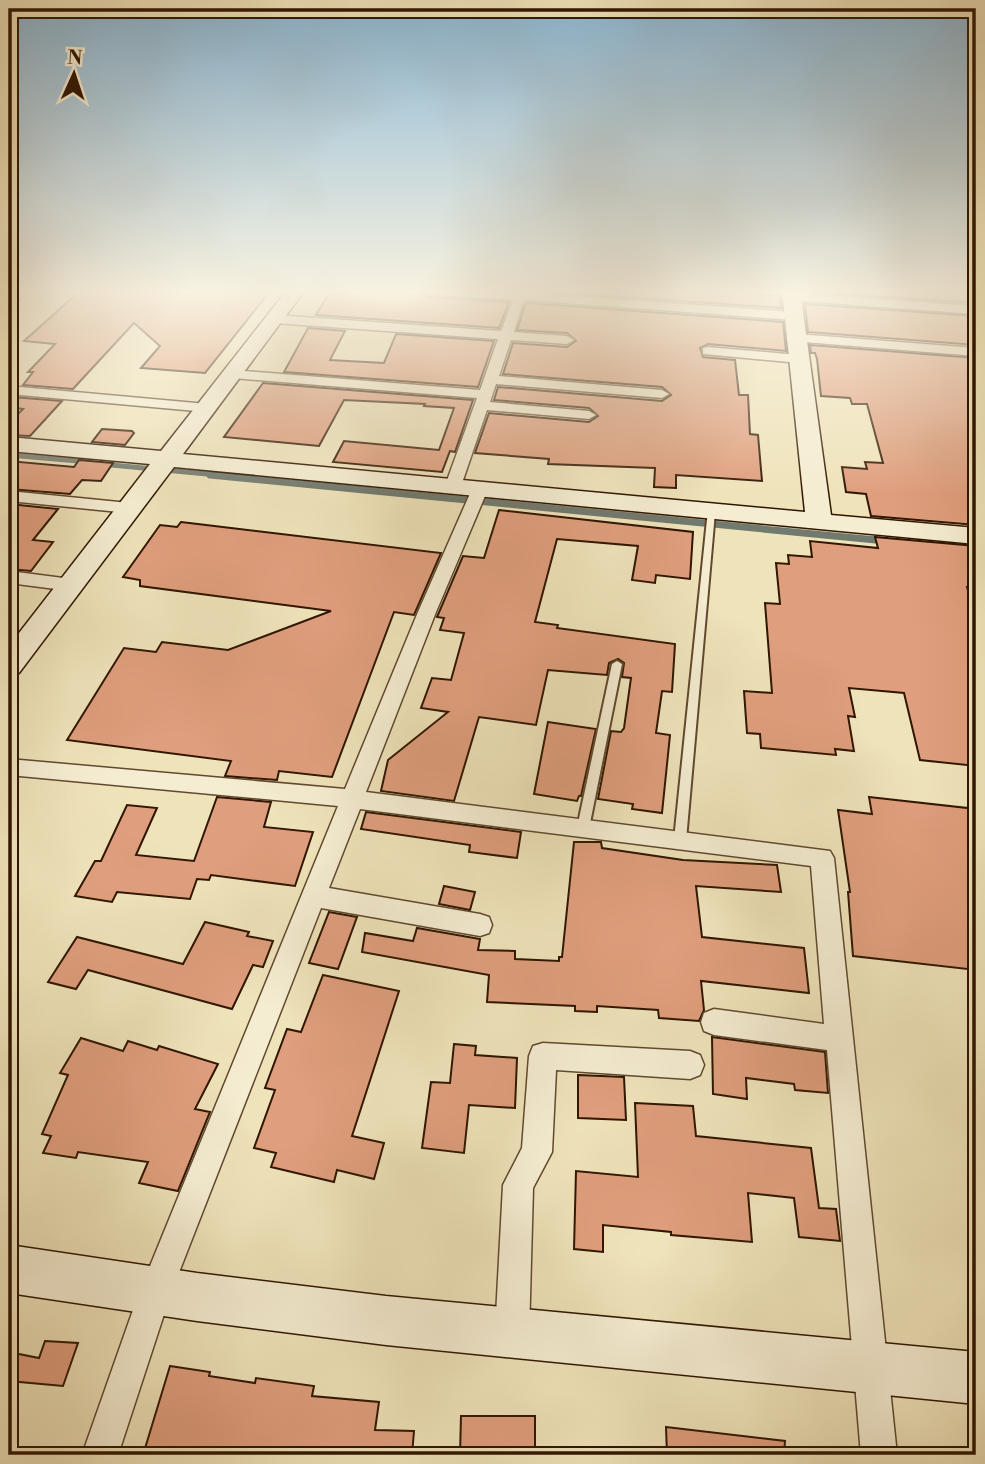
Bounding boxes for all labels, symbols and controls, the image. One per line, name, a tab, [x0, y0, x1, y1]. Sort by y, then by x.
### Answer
north arrow	[38, 38, 108, 108]
text: N	[67, 46, 83, 70]

